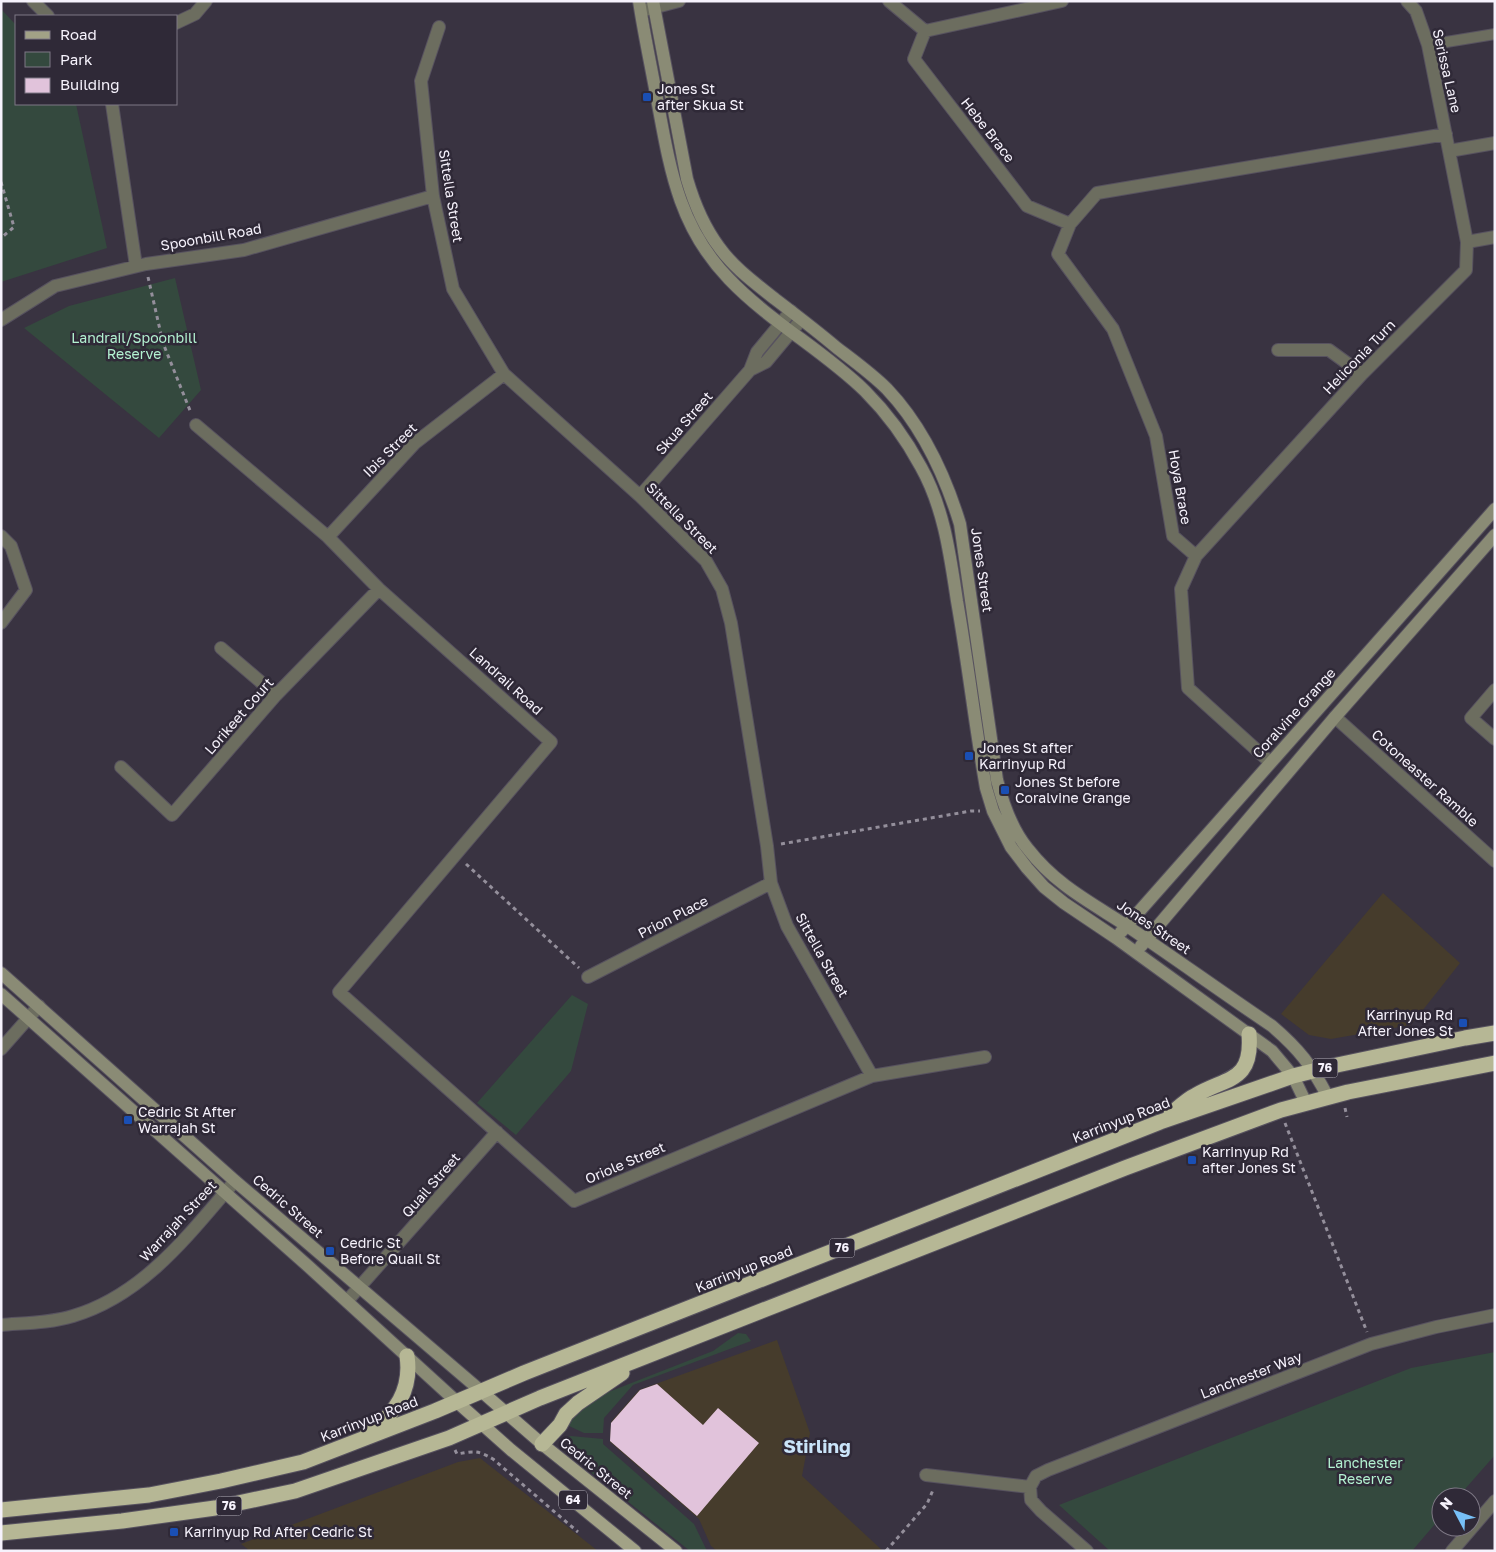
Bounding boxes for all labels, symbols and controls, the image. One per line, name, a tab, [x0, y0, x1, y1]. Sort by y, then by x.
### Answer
legend	[15, 15, 178, 105]
text: Road	[60, 25, 97, 43]
street label: Serissa Lane	[1430, 27, 1465, 114]
text: Park	[60, 50, 93, 68]
text: Building	[60, 75, 120, 93]
place label: Jones St after Skua St	[657, 80, 744, 113]
marker: Jones St after Skua St	[641, 91, 653, 103]
street label: Hebe Brace	[958, 94, 1019, 165]
street label: Sittella Street	[436, 148, 467, 244]
street label: Spoonbill Road	[159, 219, 263, 254]
street label: Heliconia Turn	[1319, 316, 1398, 397]
park label: Landrail/Spoonbill Reserve	[71, 329, 197, 362]
street label: Skua Street	[652, 388, 716, 458]
street label: Ibis Street	[359, 419, 420, 480]
street label: Hoya Brace	[1166, 448, 1195, 526]
street label: Sittella Street	[643, 479, 721, 557]
street label: Jones Street	[968, 527, 997, 613]
street label: Landrail Road	[466, 643, 546, 718]
street label: Coralvine Grange	[1249, 664, 1339, 761]
street label: Lorikeet Court	[201, 674, 277, 758]
street label: Cotoneaster Ramble	[1369, 725, 1482, 830]
place label: Jones St after Karrinyup Rd	[979, 739, 1073, 772]
marker: Jones St after Karrinyup Rd	[963, 750, 975, 762]
place label: Jones St before Coralvine Grange	[1015, 773, 1131, 806]
marker: Jones St before Coralvine Grange	[999, 784, 1011, 796]
street label: Prion Place	[635, 892, 711, 941]
street label: Jones Street	[1114, 896, 1194, 957]
street label: Sittella Street	[792, 910, 853, 1000]
place label: Karrinyup Rd After Jones St	[1358, 1006, 1453, 1039]
marker: Karrinyup Rd After Jones St	[1457, 1017, 1469, 1029]
road number: 76	[1312, 1058, 1338, 1078]
street label: Karrinyup Road	[1070, 1093, 1172, 1146]
place label: Cedric St After Warrajah St	[138, 1103, 236, 1136]
marker: Cedric St After Warrajah St	[122, 1114, 134, 1126]
street label: Oriole Street	[582, 1138, 667, 1187]
place label: Karrinyup Rd after Jones St	[1202, 1143, 1296, 1176]
street label: Quail Street	[398, 1149, 463, 1220]
marker: Karrinyup Rd after Jones St	[1186, 1154, 1198, 1166]
street label: Cedric Street	[250, 1170, 327, 1241]
street label: Warrajah Street	[136, 1177, 220, 1265]
place label: Cedric St Before Quail St	[340, 1234, 440, 1267]
road number: 76	[830, 1238, 854, 1258]
street label: Karrinyup Road	[693, 1241, 795, 1296]
marker: Cedric St Before Quail St	[324, 1245, 336, 1257]
street label: Lanchester Way	[1198, 1347, 1304, 1402]
street label: Karrinyup Road	[318, 1392, 420, 1445]
street label: Cedric Street	[557, 1433, 636, 1502]
district label: Stirling	[783, 1434, 851, 1457]
park label: Lanchester Reserve	[1327, 1454, 1403, 1487]
north arrow	[1431, 1487, 1481, 1537]
road number: 64	[559, 1490, 587, 1510]
text: N	[1436, 1494, 1456, 1513]
road number: 76	[216, 1496, 242, 1515]
place label: Karrinyup Rd After Cedric St	[184, 1523, 372, 1540]
marker: Karrinyup Rd After Cedric St	[168, 1526, 180, 1538]

